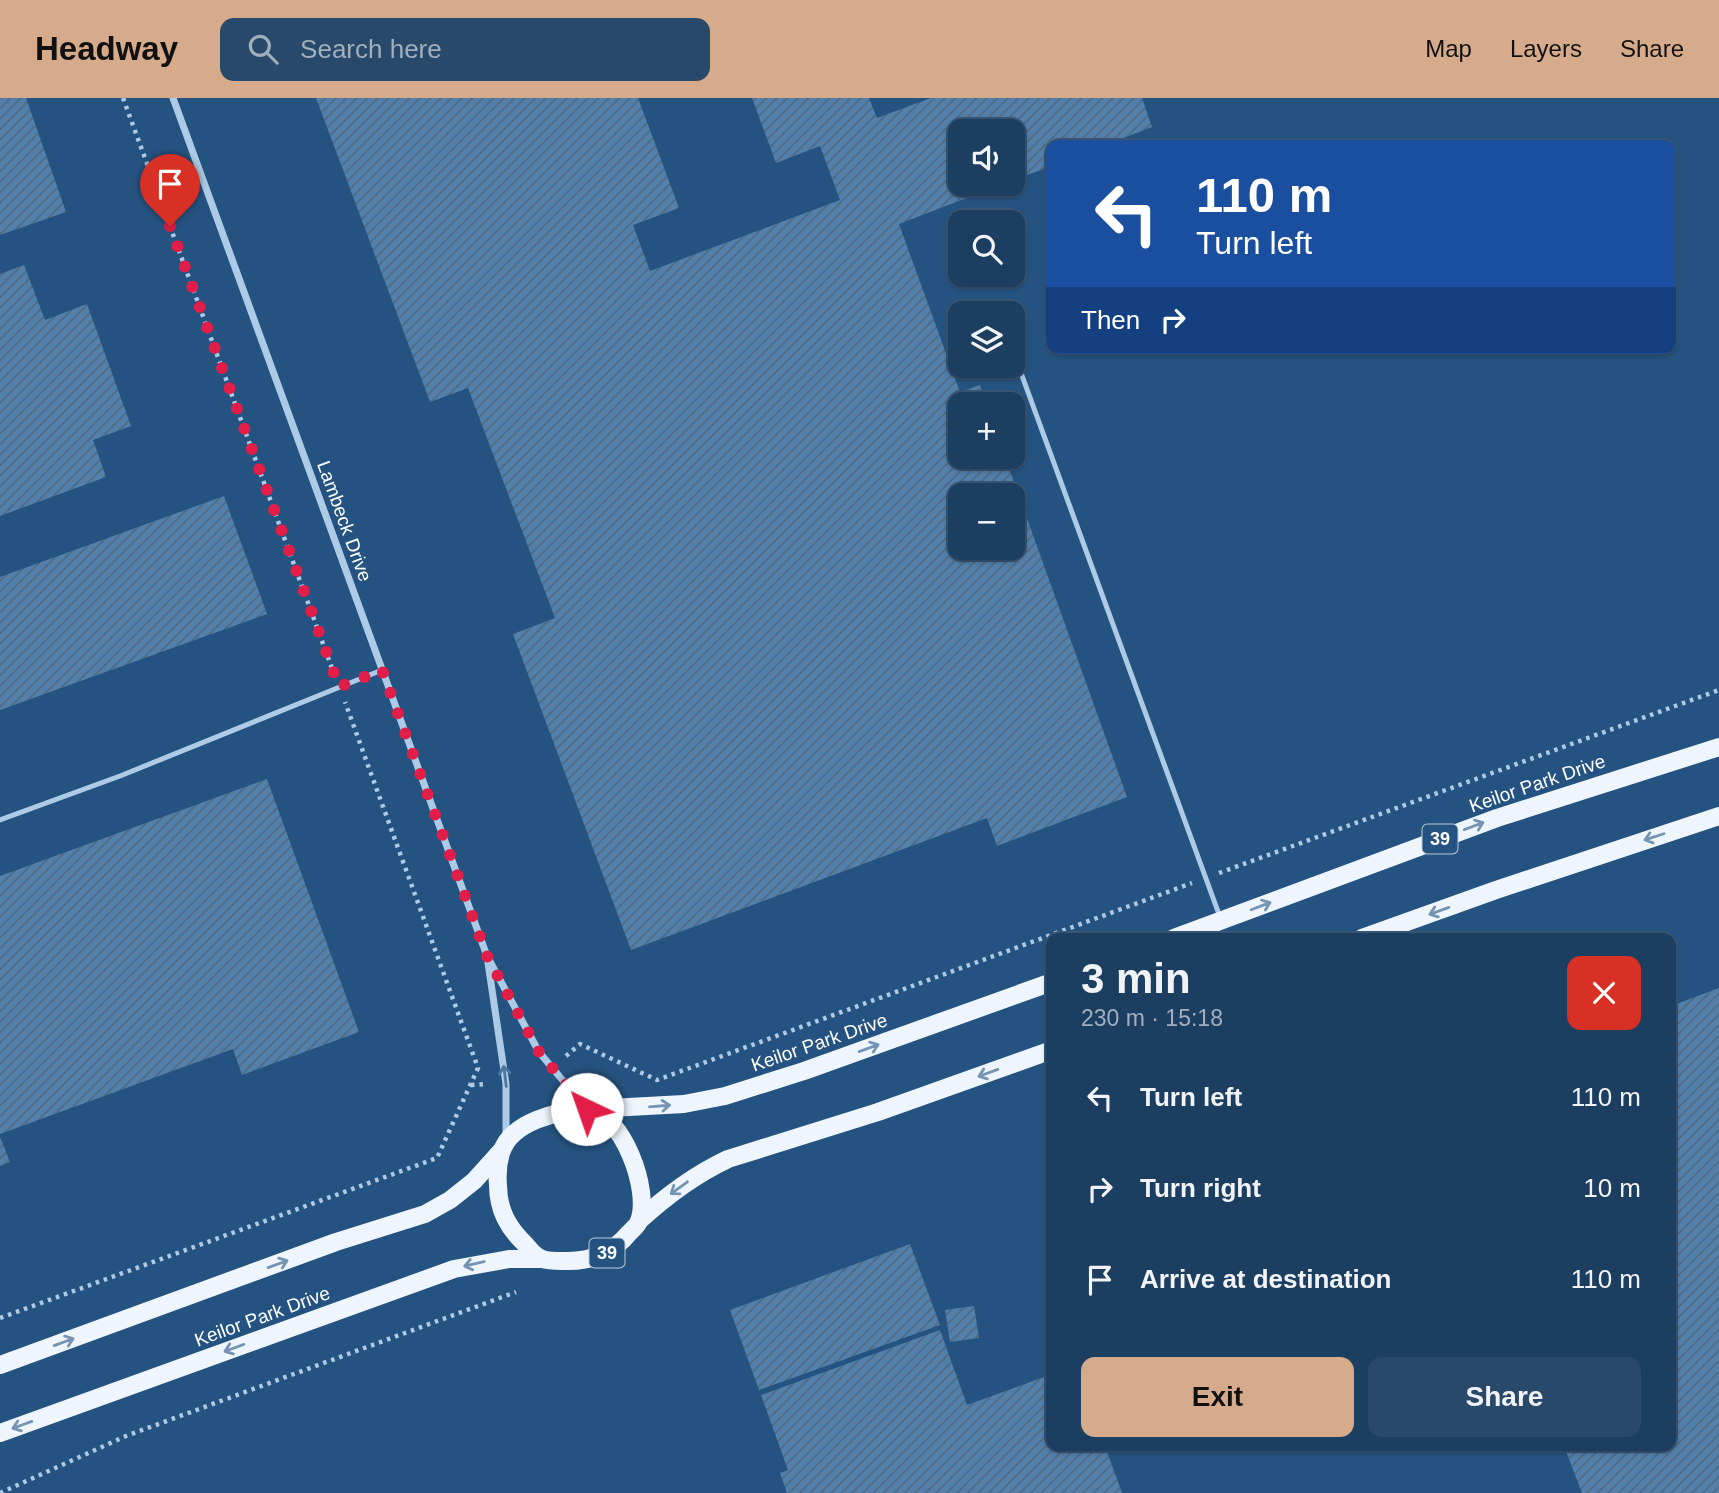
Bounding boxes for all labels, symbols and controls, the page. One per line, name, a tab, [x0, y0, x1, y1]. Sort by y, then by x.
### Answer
search box	[220, 18, 710, 81]
text: Headway	[35, 30, 178, 67]
icon: search	[244, 30, 282, 68]
text: Search here	[300, 34, 442, 64]
text: Map	[1425, 35, 1472, 62]
text: Layers	[1510, 35, 1582, 62]
text: Share	[1620, 35, 1684, 62]
map controls	[948, 119, 1025, 560]
button: sound	[948, 119, 1025, 196]
pin	[140, 154, 200, 226]
icon: arrive	[151, 165, 189, 203]
icon: left	[1081, 168, 1172, 259]
text: 110 m	[1196, 168, 1332, 222]
button: search	[948, 210, 1025, 287]
text: Turn left	[1196, 225, 1312, 261]
button: layers	[948, 301, 1025, 378]
icon: right	[1154, 301, 1192, 339]
text: Then	[1081, 305, 1140, 335]
button: +	[948, 392, 1025, 469]
street label: Lambeck Drive	[313, 458, 376, 584]
button: −	[948, 483, 1025, 560]
street label: Keilor Park Drive	[1466, 750, 1608, 817]
one-way arrow	[1463, 819, 1485, 832]
road number: 39	[1422, 824, 1458, 854]
one-way arrow	[1644, 832, 1666, 845]
one-way arrow	[1250, 899, 1272, 911]
one-way arrow	[1428, 905, 1450, 918]
text: 3 min	[1081, 955, 1191, 1002]
button: close	[1567, 956, 1641, 1030]
text: 230 m · 15:18	[1081, 1005, 1223, 1031]
street label: Keilor Park Drive	[748, 1009, 890, 1076]
one-way arrow	[857, 1041, 879, 1053]
one-way arrow	[499, 1065, 512, 1088]
one-way arrow	[977, 1068, 999, 1080]
position arrow	[550, 1072, 624, 1146]
icon: left	[1081, 1079, 1119, 1117]
text: Turn left	[1140, 1082, 1242, 1112]
text: 110 m	[1571, 1082, 1641, 1112]
one-way arrow	[648, 1099, 671, 1112]
icon: right	[1081, 1170, 1119, 1208]
text: Turn right	[1140, 1173, 1261, 1203]
text: 10 m	[1583, 1173, 1641, 1203]
one-way arrow	[670, 1180, 689, 1195]
road number: 39	[590, 1238, 624, 1268]
one-way arrow	[266, 1256, 288, 1269]
one-way arrow	[463, 1258, 486, 1271]
icon: arrive	[1081, 1261, 1119, 1299]
text: Arrive at destination	[1140, 1264, 1391, 1294]
text: 110 m	[1571, 1264, 1641, 1294]
street label: Keilor Park Drive	[192, 1282, 333, 1351]
one-way arrow	[53, 1335, 75, 1347]
one-way arrow	[223, 1343, 245, 1355]
button: Exit	[1081, 1357, 1354, 1437]
button: Share	[1368, 1357, 1641, 1437]
one-way arrow	[11, 1420, 33, 1432]

